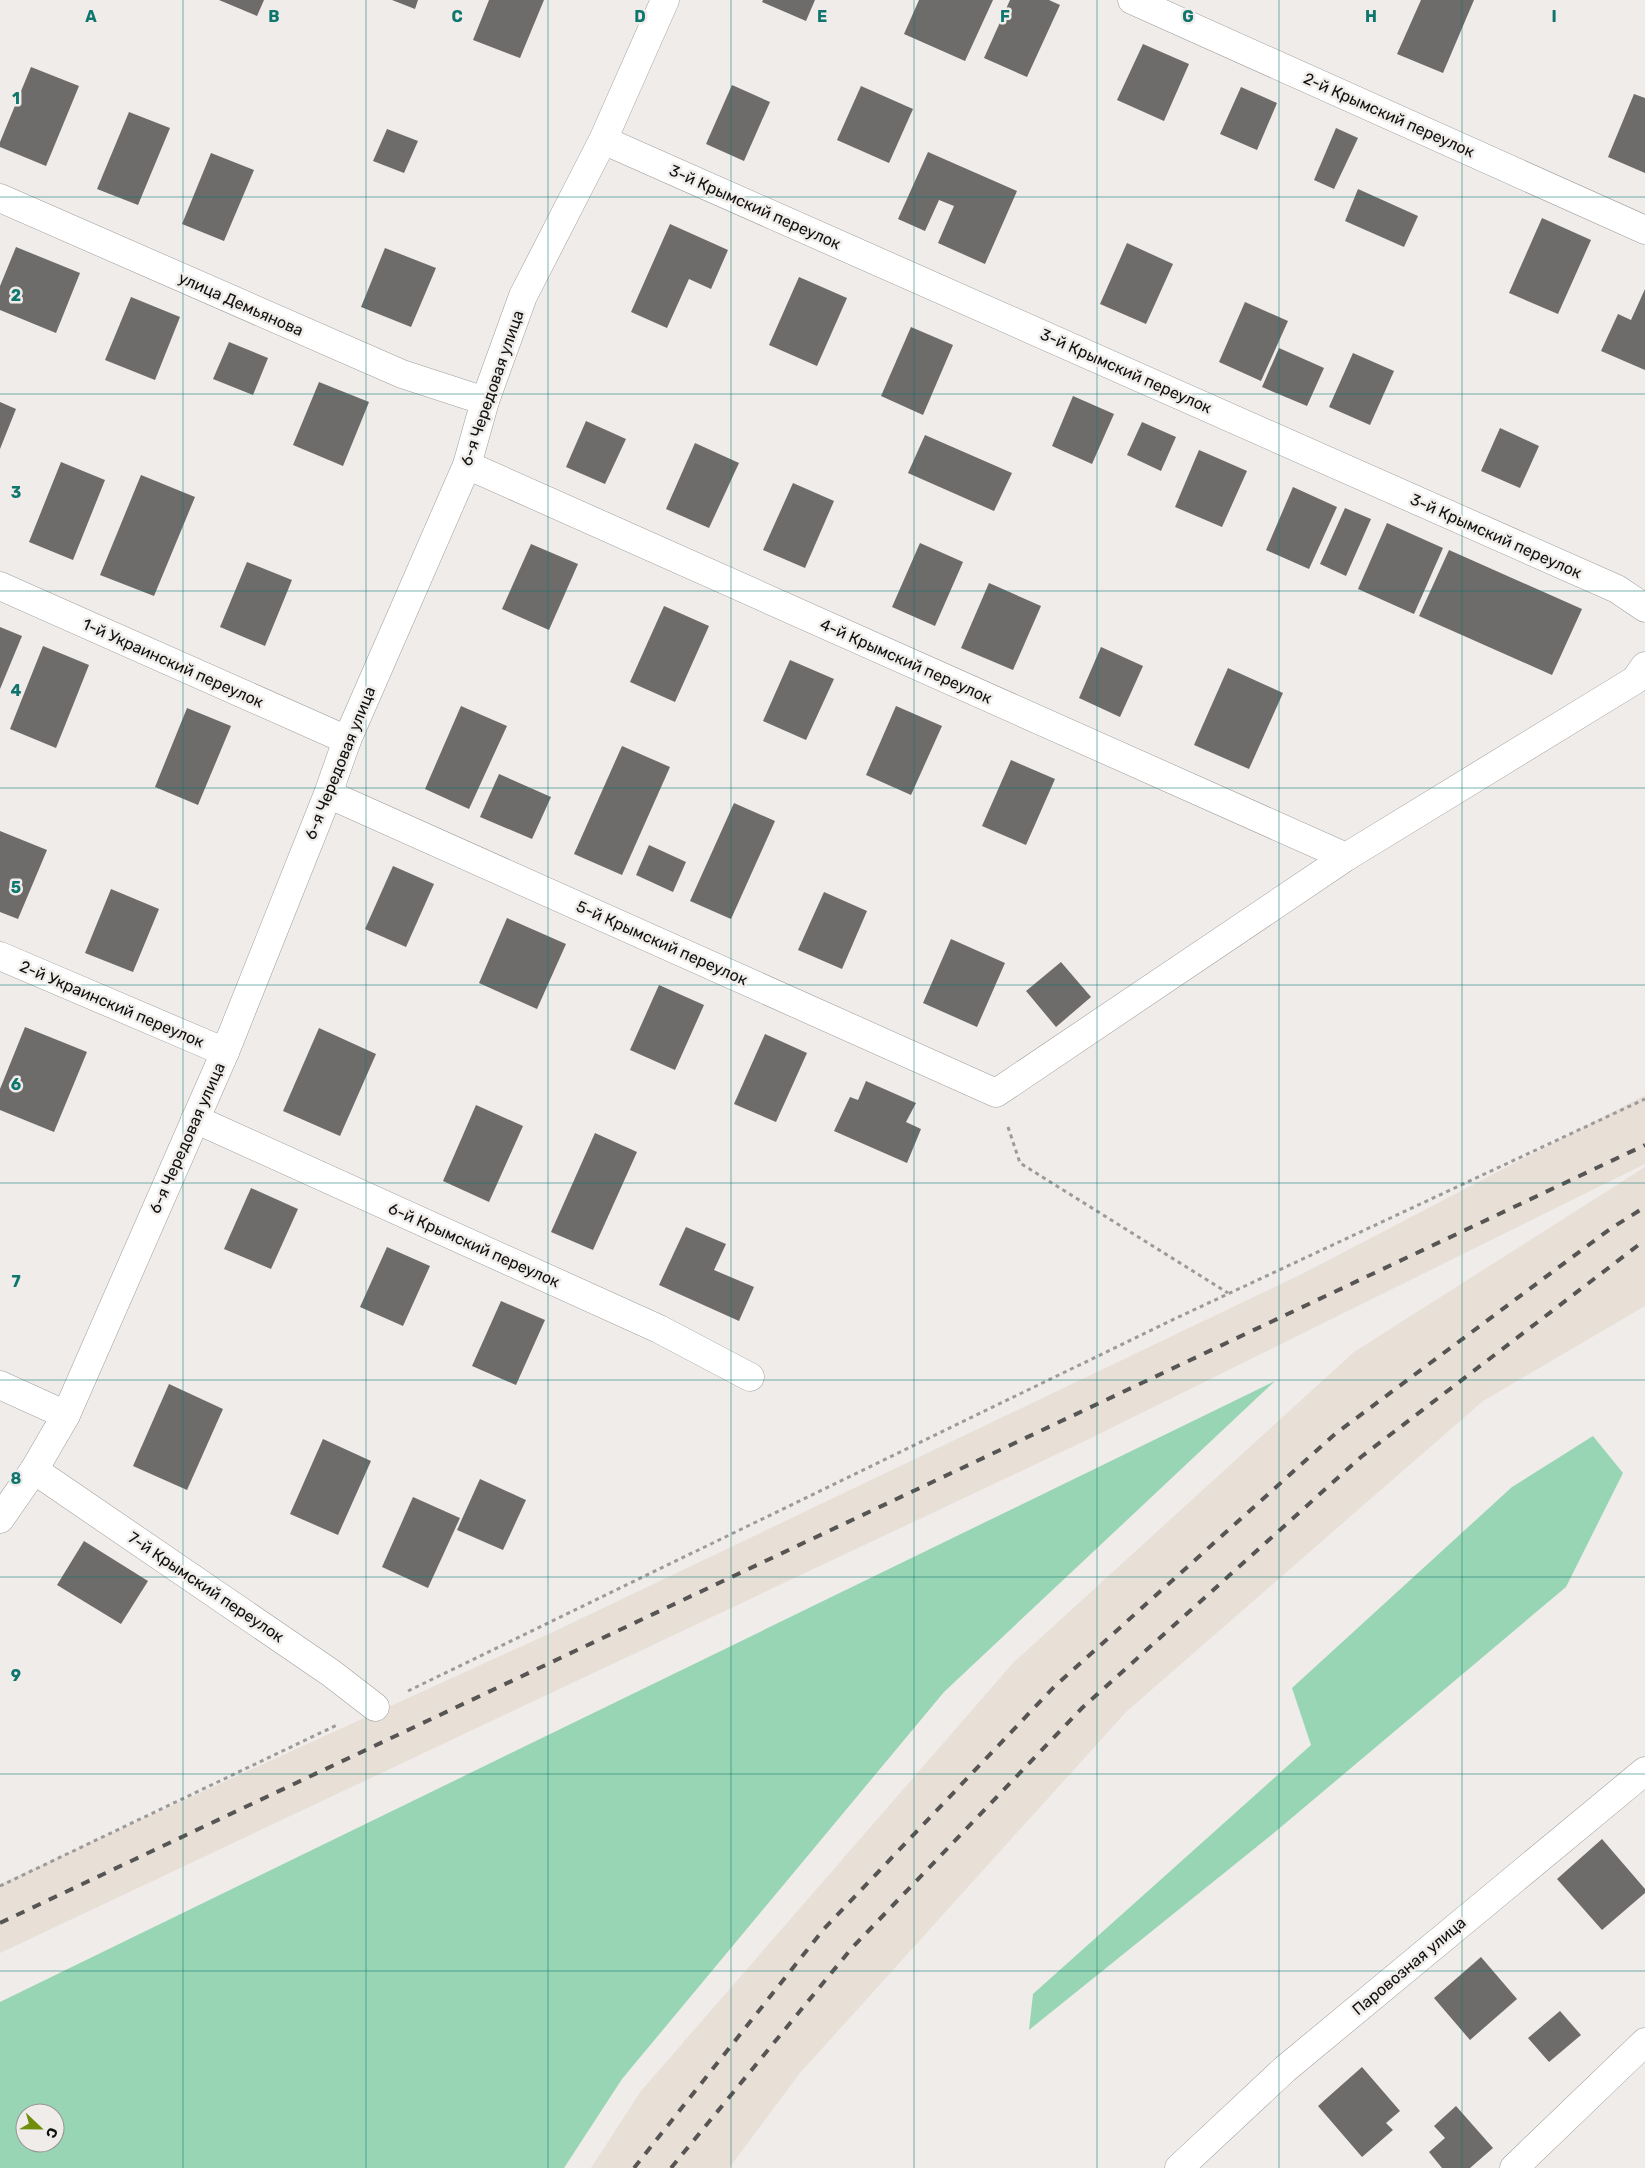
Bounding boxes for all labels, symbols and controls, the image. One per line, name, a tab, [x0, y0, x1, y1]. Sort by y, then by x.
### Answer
text: A	[85, 7, 97, 26]
text: B	[268, 7, 280, 26]
text: C	[451, 7, 463, 26]
text: D	[634, 7, 646, 26]
text: E	[817, 7, 827, 26]
text: F	[1000, 7, 1010, 26]
text: G	[1182, 7, 1194, 26]
text: H	[1365, 7, 1377, 26]
text: I	[1551, 7, 1557, 26]
street label: 2-й Крымский переулок	[1301, 69, 1478, 162]
text: 1	[12, 89, 20, 108]
street label: 3-й Крымский переулок	[666, 161, 844, 254]
street label: улица Демьянова	[176, 268, 306, 340]
text: 2	[11, 286, 21, 305]
street label: 6-я Чередовая улица	[456, 308, 528, 468]
street label: 3-й Крымский переулок	[1037, 325, 1215, 418]
text: 3	[11, 483, 21, 502]
street label: 3-й Крымский переулок	[1407, 490, 1585, 583]
street label: 1-й Украинский переулок	[80, 614, 267, 712]
street label: 4-й Крымский переулок	[817, 614, 995, 708]
text: 4	[11, 681, 22, 700]
street label: 6-я Чередовая улица	[301, 684, 379, 842]
text: 5	[11, 878, 21, 897]
street label: 5-й Крымский переулок	[573, 897, 751, 990]
street label: 2-й Украинский переулок	[17, 956, 207, 1052]
street label: 6-я Чередовая улица	[145, 1060, 229, 1216]
text: 6	[11, 1075, 21, 1094]
street label: 6-й Крымский переулок	[385, 1199, 563, 1292]
text: 7	[11, 1272, 21, 1291]
text: 8	[11, 1469, 22, 1488]
street label: 7-й Крымский переулок	[124, 1528, 288, 1647]
text: 9	[11, 1666, 21, 1685]
street label: Паровозная улица	[1348, 1913, 1470, 2019]
north arrow	[15, 2103, 65, 2153]
text: С	[42, 2125, 61, 2141]

